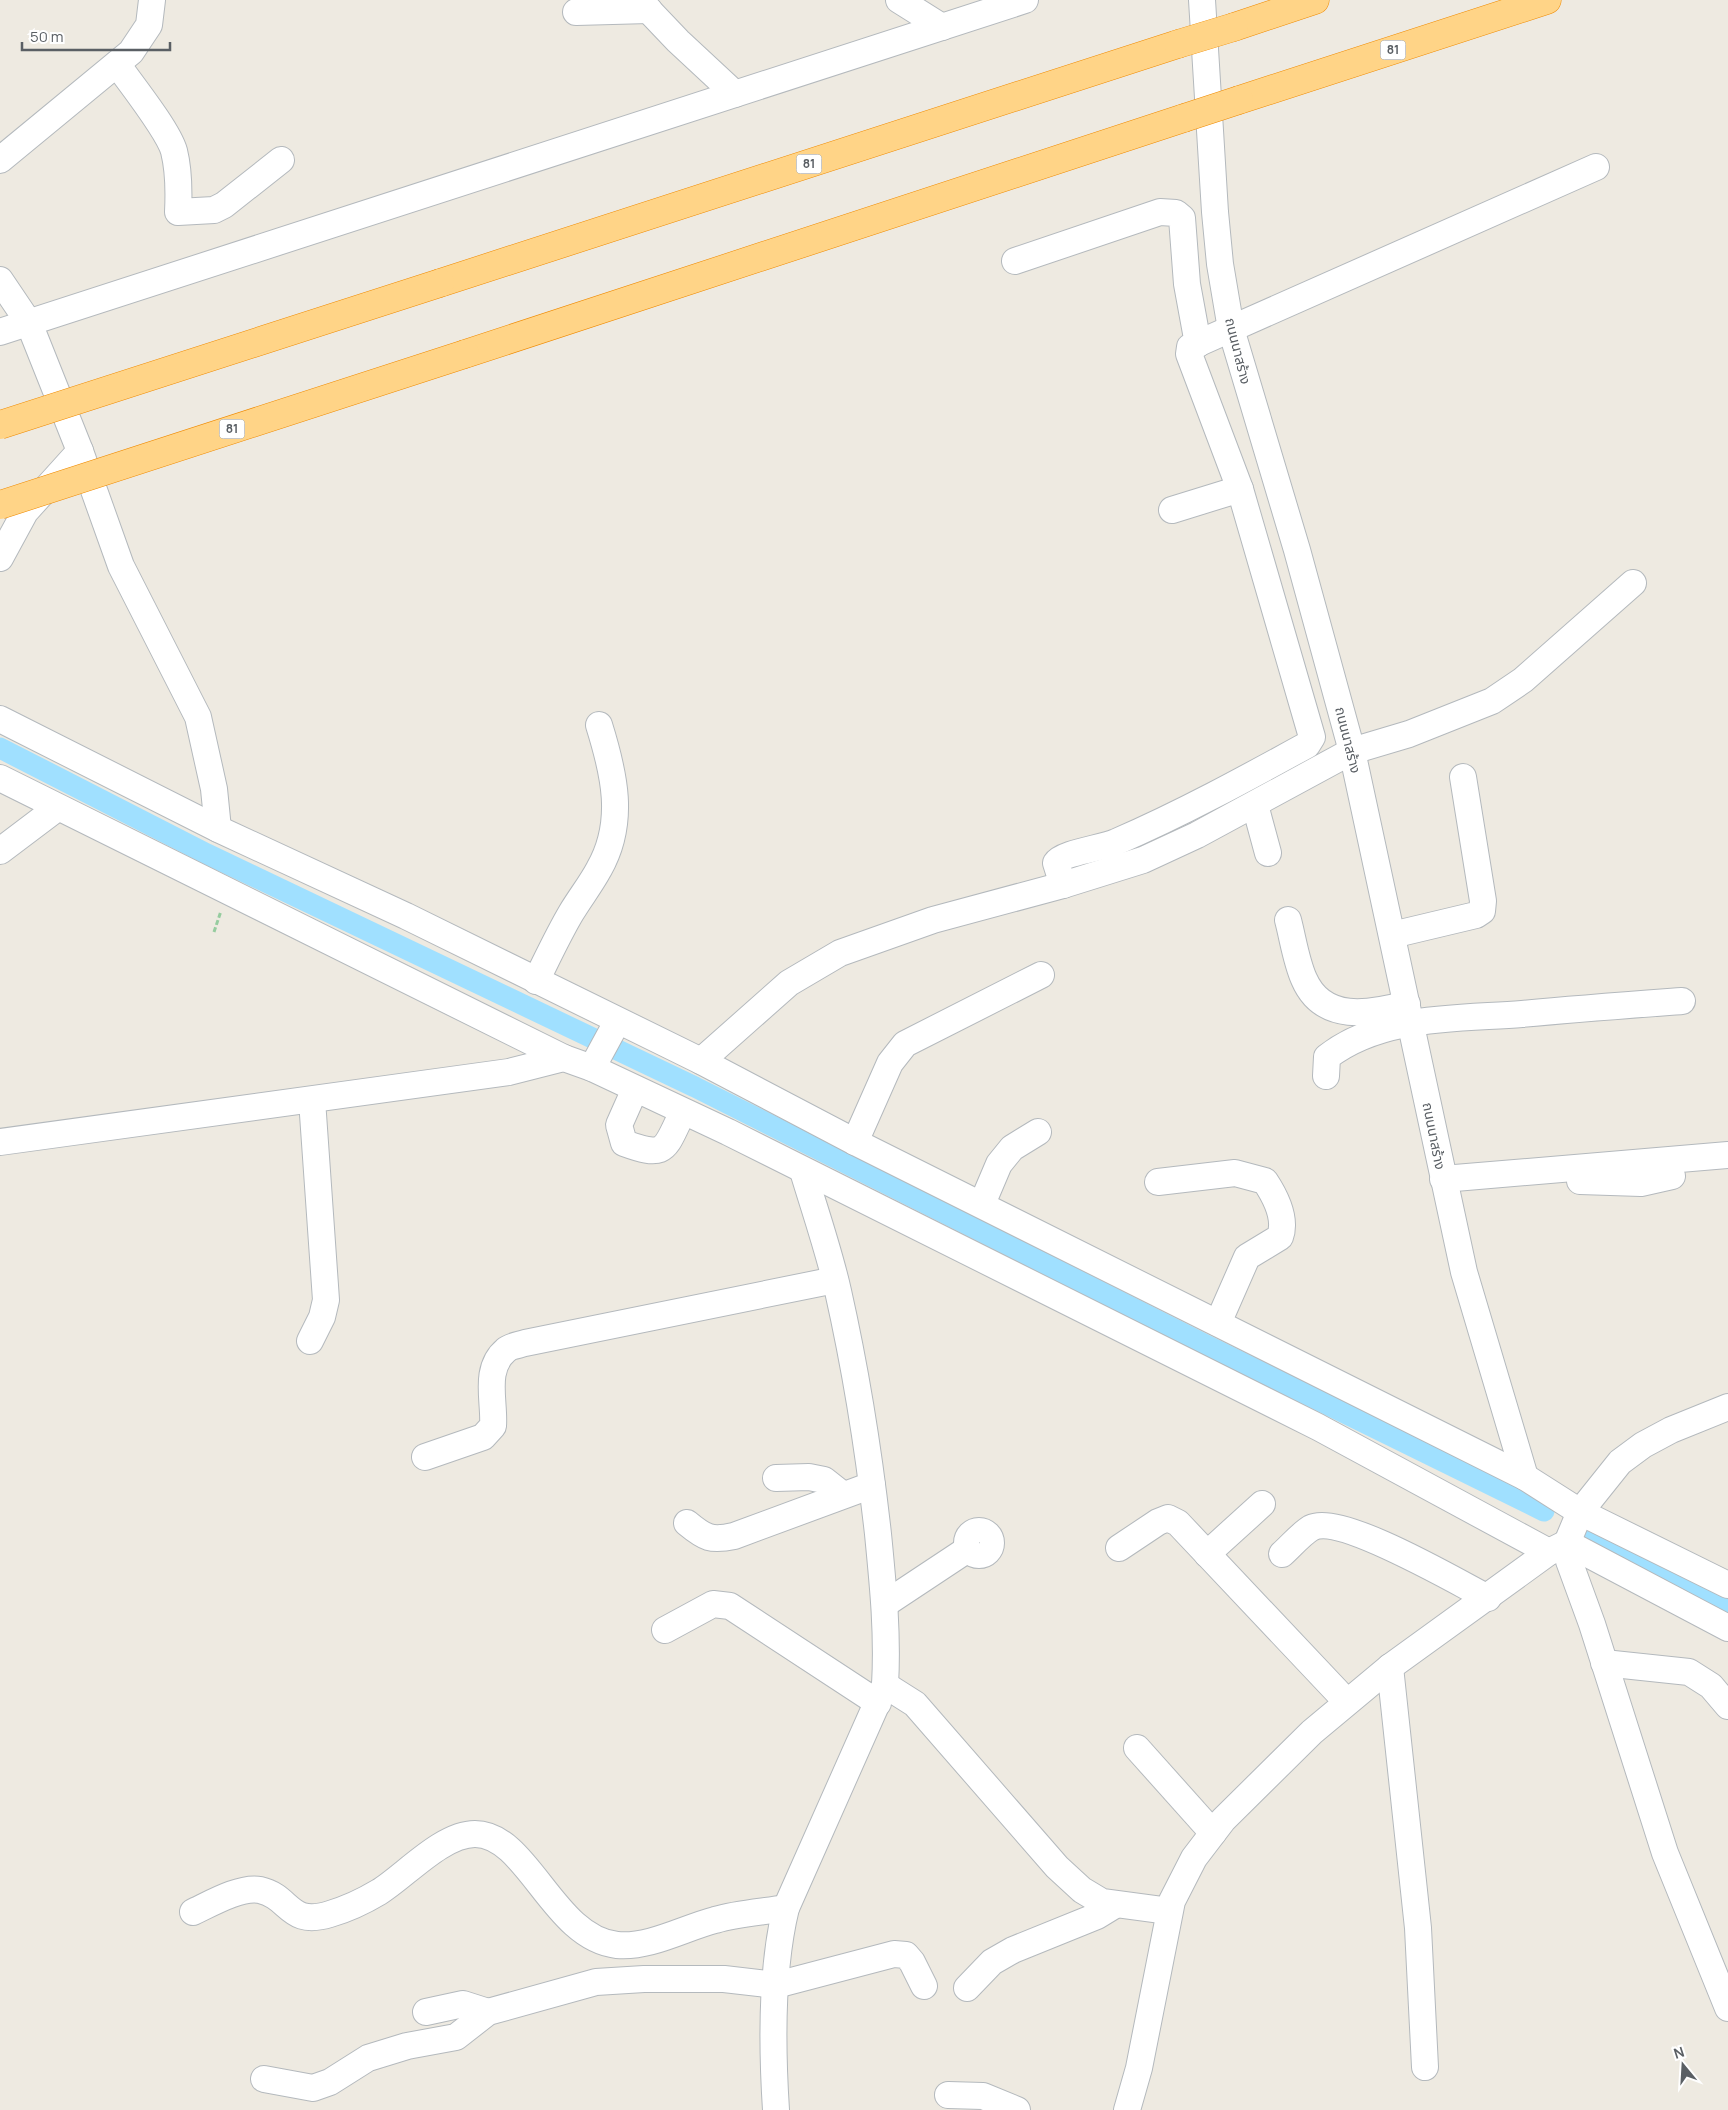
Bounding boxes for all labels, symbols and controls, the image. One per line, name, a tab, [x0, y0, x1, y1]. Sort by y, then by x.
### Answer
scale bar	[22, 20, 170, 52]
text: 50 m	[30, 26, 64, 47]
road number: 81	[1380, 40, 1406, 60]
road number: 81	[796, 154, 822, 173]
street label: ถนนนาสร้าง	[1221, 316, 1256, 386]
road number: 81	[220, 419, 244, 438]
street label: ถนนนาสร้าง	[1331, 705, 1366, 775]
street label: ถนนนาสร้าง	[1419, 1101, 1450, 1171]
north arrow	[1658, 2040, 1708, 2090]
text: N	[1671, 2042, 1687, 2063]

